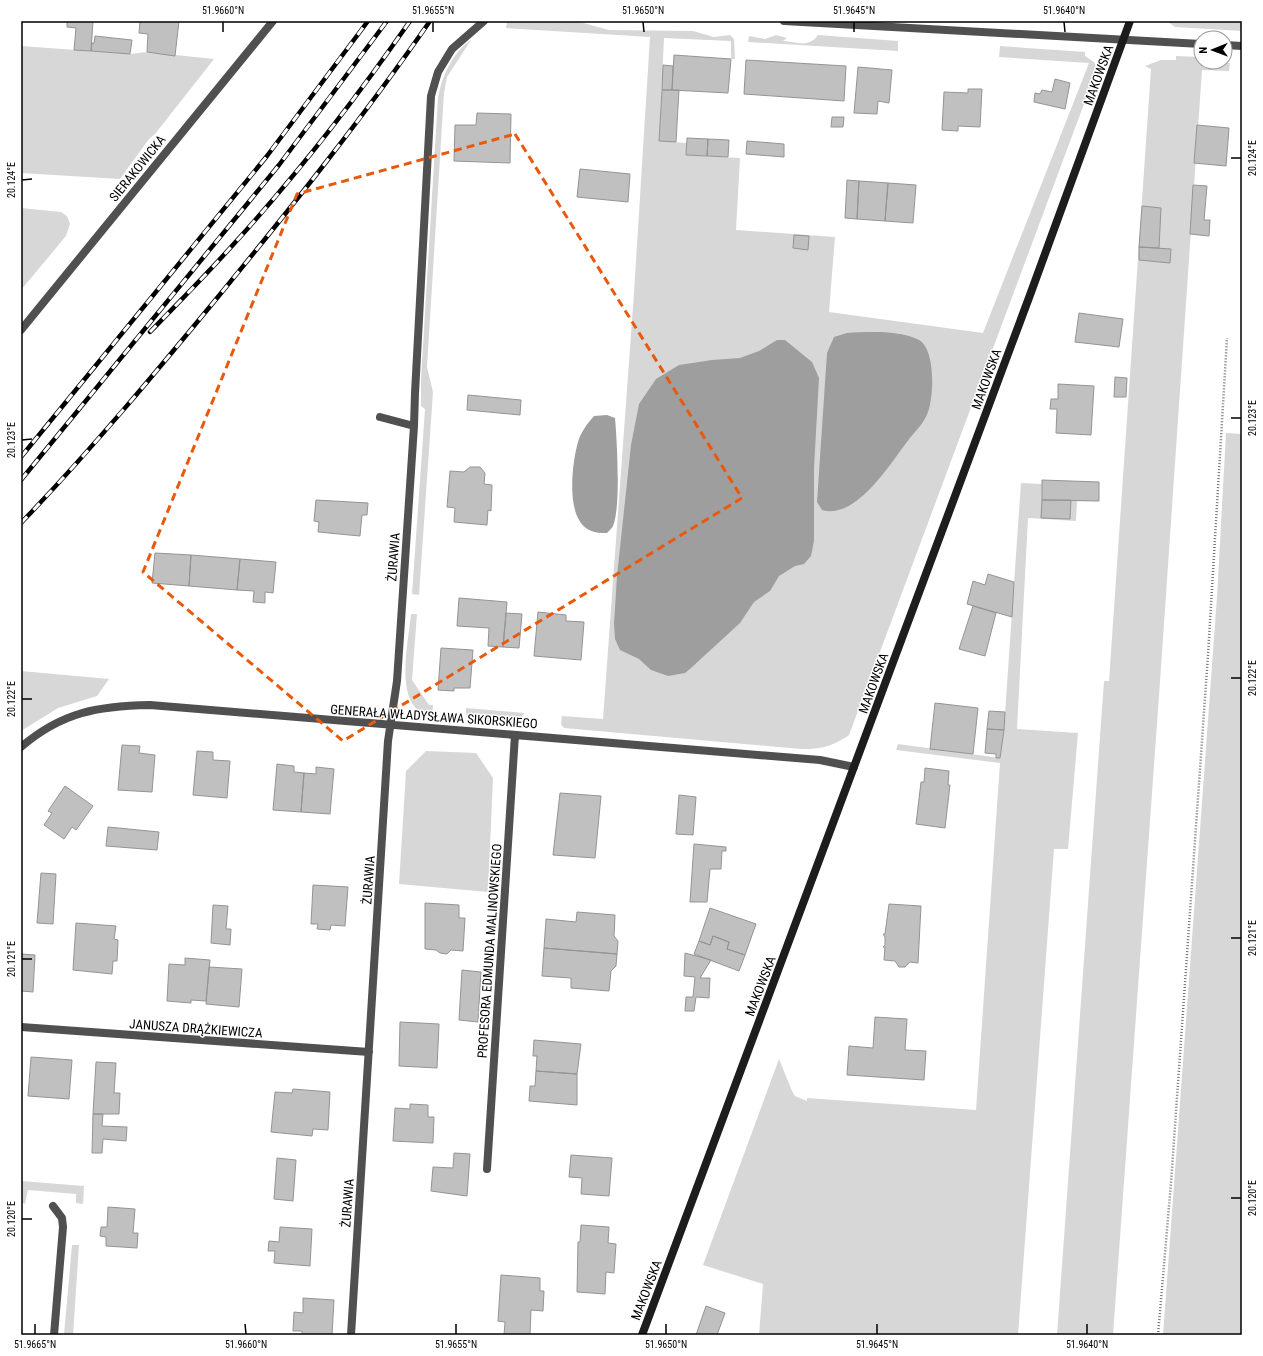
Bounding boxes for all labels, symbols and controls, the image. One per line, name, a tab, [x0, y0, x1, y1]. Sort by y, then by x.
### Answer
text: 51.9660°N	[202, 5, 244, 16]
text: 51.9655°N	[412, 5, 454, 16]
text: 51.9650°N	[622, 5, 664, 16]
text: 51.9645°N	[833, 5, 875, 16]
text: 51.9640°N	[1043, 5, 1085, 16]
north arrow	[1193, 30, 1233, 70]
street label: MAKOWSKA	[1081, 42, 1117, 108]
text: N	[1197, 46, 1210, 54]
street label: SIERAKOWICKA	[106, 132, 169, 204]
text: 20.124°E	[1247, 140, 1258, 176]
text: 20.124°E	[6, 162, 17, 198]
street label: MAKOWSKA	[969, 346, 1005, 412]
text: 20.123°E	[1247, 400, 1258, 436]
text: 20.123°E	[6, 422, 17, 458]
street label: ŻURAWIA	[384, 532, 403, 582]
street label: MAKOWSKA	[856, 650, 892, 716]
text: 20.122°E	[1247, 660, 1258, 696]
text: 20.122°E	[6, 681, 17, 717]
street label: GENERAŁA WŁADYSŁAWA SIKORSKIEGO	[330, 702, 538, 731]
street label: PROFESORA EDMUNDA MALINOWSKIEGO	[475, 843, 504, 1059]
street label: ŻURAWIA	[359, 855, 378, 905]
text: 20.121°E	[1247, 920, 1258, 956]
text: 20.121°E	[6, 941, 17, 977]
street label: MAKOWSKA	[742, 953, 779, 1018]
street label: JANUSZA DRĄŻKIEWICZA	[129, 1016, 264, 1041]
street label: ŻURAWIA	[338, 1178, 357, 1228]
text: 20.120°E	[1247, 1180, 1258, 1216]
text: 20.120°E	[6, 1201, 17, 1237]
street label: MAKOWSKA	[628, 1257, 665, 1322]
text: 51.9665°N	[14, 1339, 56, 1350]
text: 51.9660°N	[225, 1339, 267, 1350]
text: 51.9655°N	[435, 1339, 477, 1350]
text: 51.9650°N	[645, 1339, 687, 1350]
text: 51.9645°N	[856, 1339, 898, 1350]
text: 51.9640°N	[1066, 1339, 1108, 1350]

